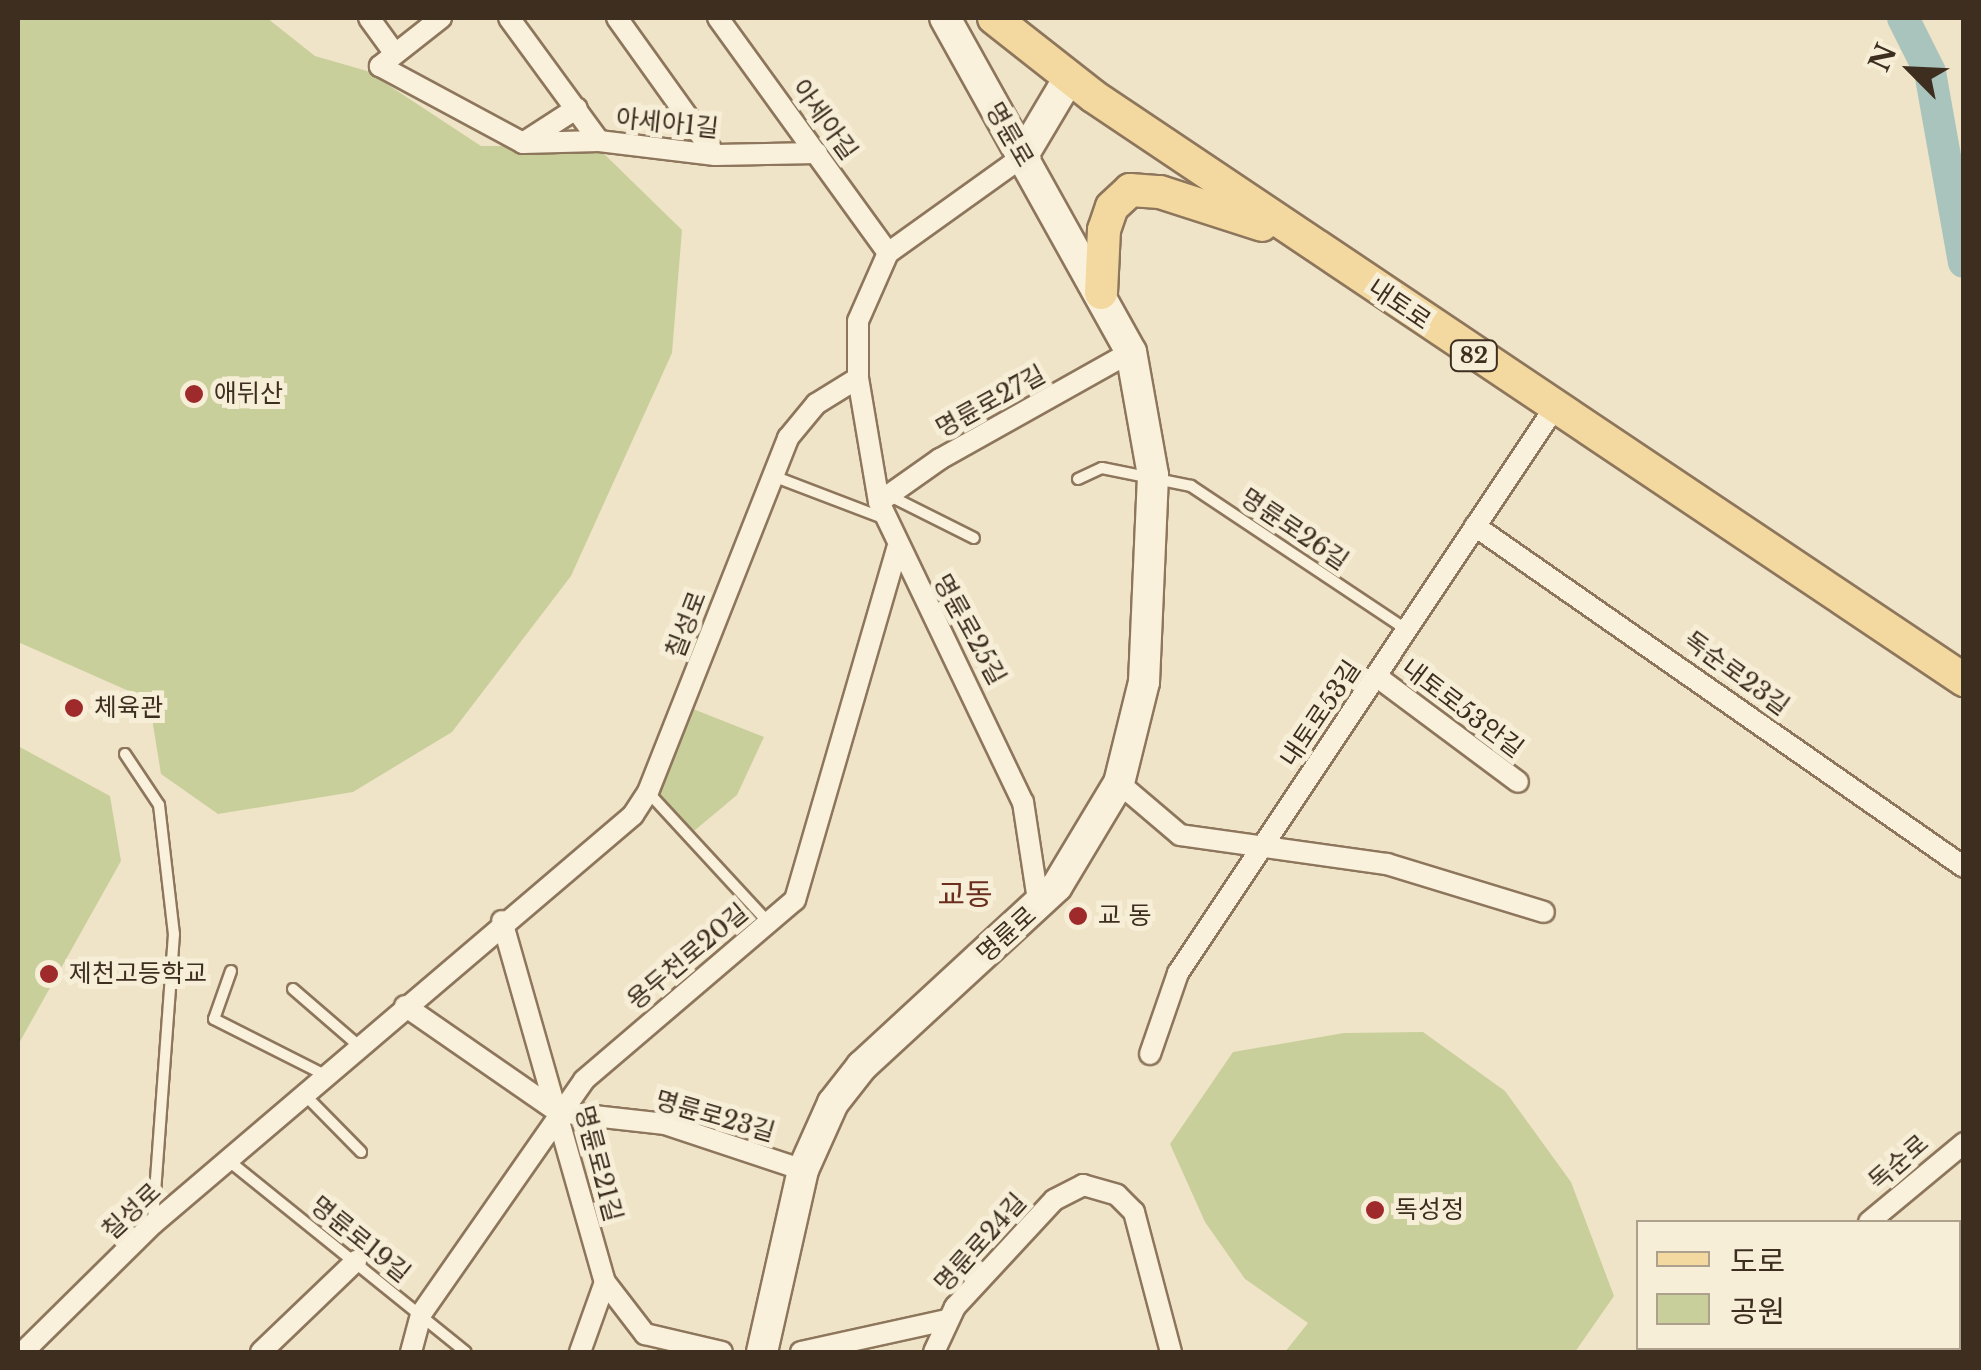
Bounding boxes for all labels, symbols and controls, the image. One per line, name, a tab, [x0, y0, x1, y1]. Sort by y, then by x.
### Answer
north arrow	[1861, 20, 1961, 120]
text: N	[1862, 38, 1904, 77]
street label: 아세아길	[785, 74, 863, 166]
street label: 명륜로	[979, 98, 1039, 172]
street label: 아세아1길	[614, 104, 720, 144]
street label: 내토로	[1362, 273, 1436, 337]
road number: 82	[1449, 339, 1499, 373]
street label: 명륜로27길	[931, 360, 1051, 444]
place label: 애뒤산	[214, 379, 283, 409]
marker: 애뒤산	[183, 383, 205, 405]
street label: 명륜로26길	[1234, 483, 1354, 577]
street label: 명륜로25길	[926, 570, 1012, 690]
street label: 칠성로	[661, 587, 713, 663]
street label: 독순로23길	[1678, 626, 1794, 722]
street label: 내토로53안길	[1395, 654, 1529, 764]
street label: 내토로53길	[1275, 655, 1367, 773]
place label: 체육관	[94, 693, 163, 723]
marker: 체육관	[63, 697, 85, 719]
district label: 교동	[937, 877, 993, 913]
street label: 용두천로20길	[622, 898, 754, 1016]
street label: 명륜로	[971, 901, 1043, 969]
place label: 교 동	[1098, 901, 1151, 931]
marker: 교 동	[1067, 905, 1089, 927]
place label: 제천고등학교	[69, 959, 207, 989]
marker: 제천고등학교	[38, 963, 60, 985]
street label: 명륜로23길	[652, 1086, 778, 1148]
street label: 명륜로21길	[568, 1103, 628, 1225]
street label: 독순로	[1863, 1129, 1935, 1197]
street label: 칠성로	[97, 1178, 167, 1246]
street label: 명륜로24길	[929, 1188, 1033, 1298]
street label: 명륜로19길	[304, 1191, 416, 1289]
place label: 독성정	[1395, 1195, 1464, 1225]
marker: 독성정	[1364, 1199, 1386, 1221]
legend	[1636, 1220, 1961, 1350]
text: 도로	[1730, 1243, 1785, 1280]
text: 공원	[1730, 1293, 1785, 1330]

